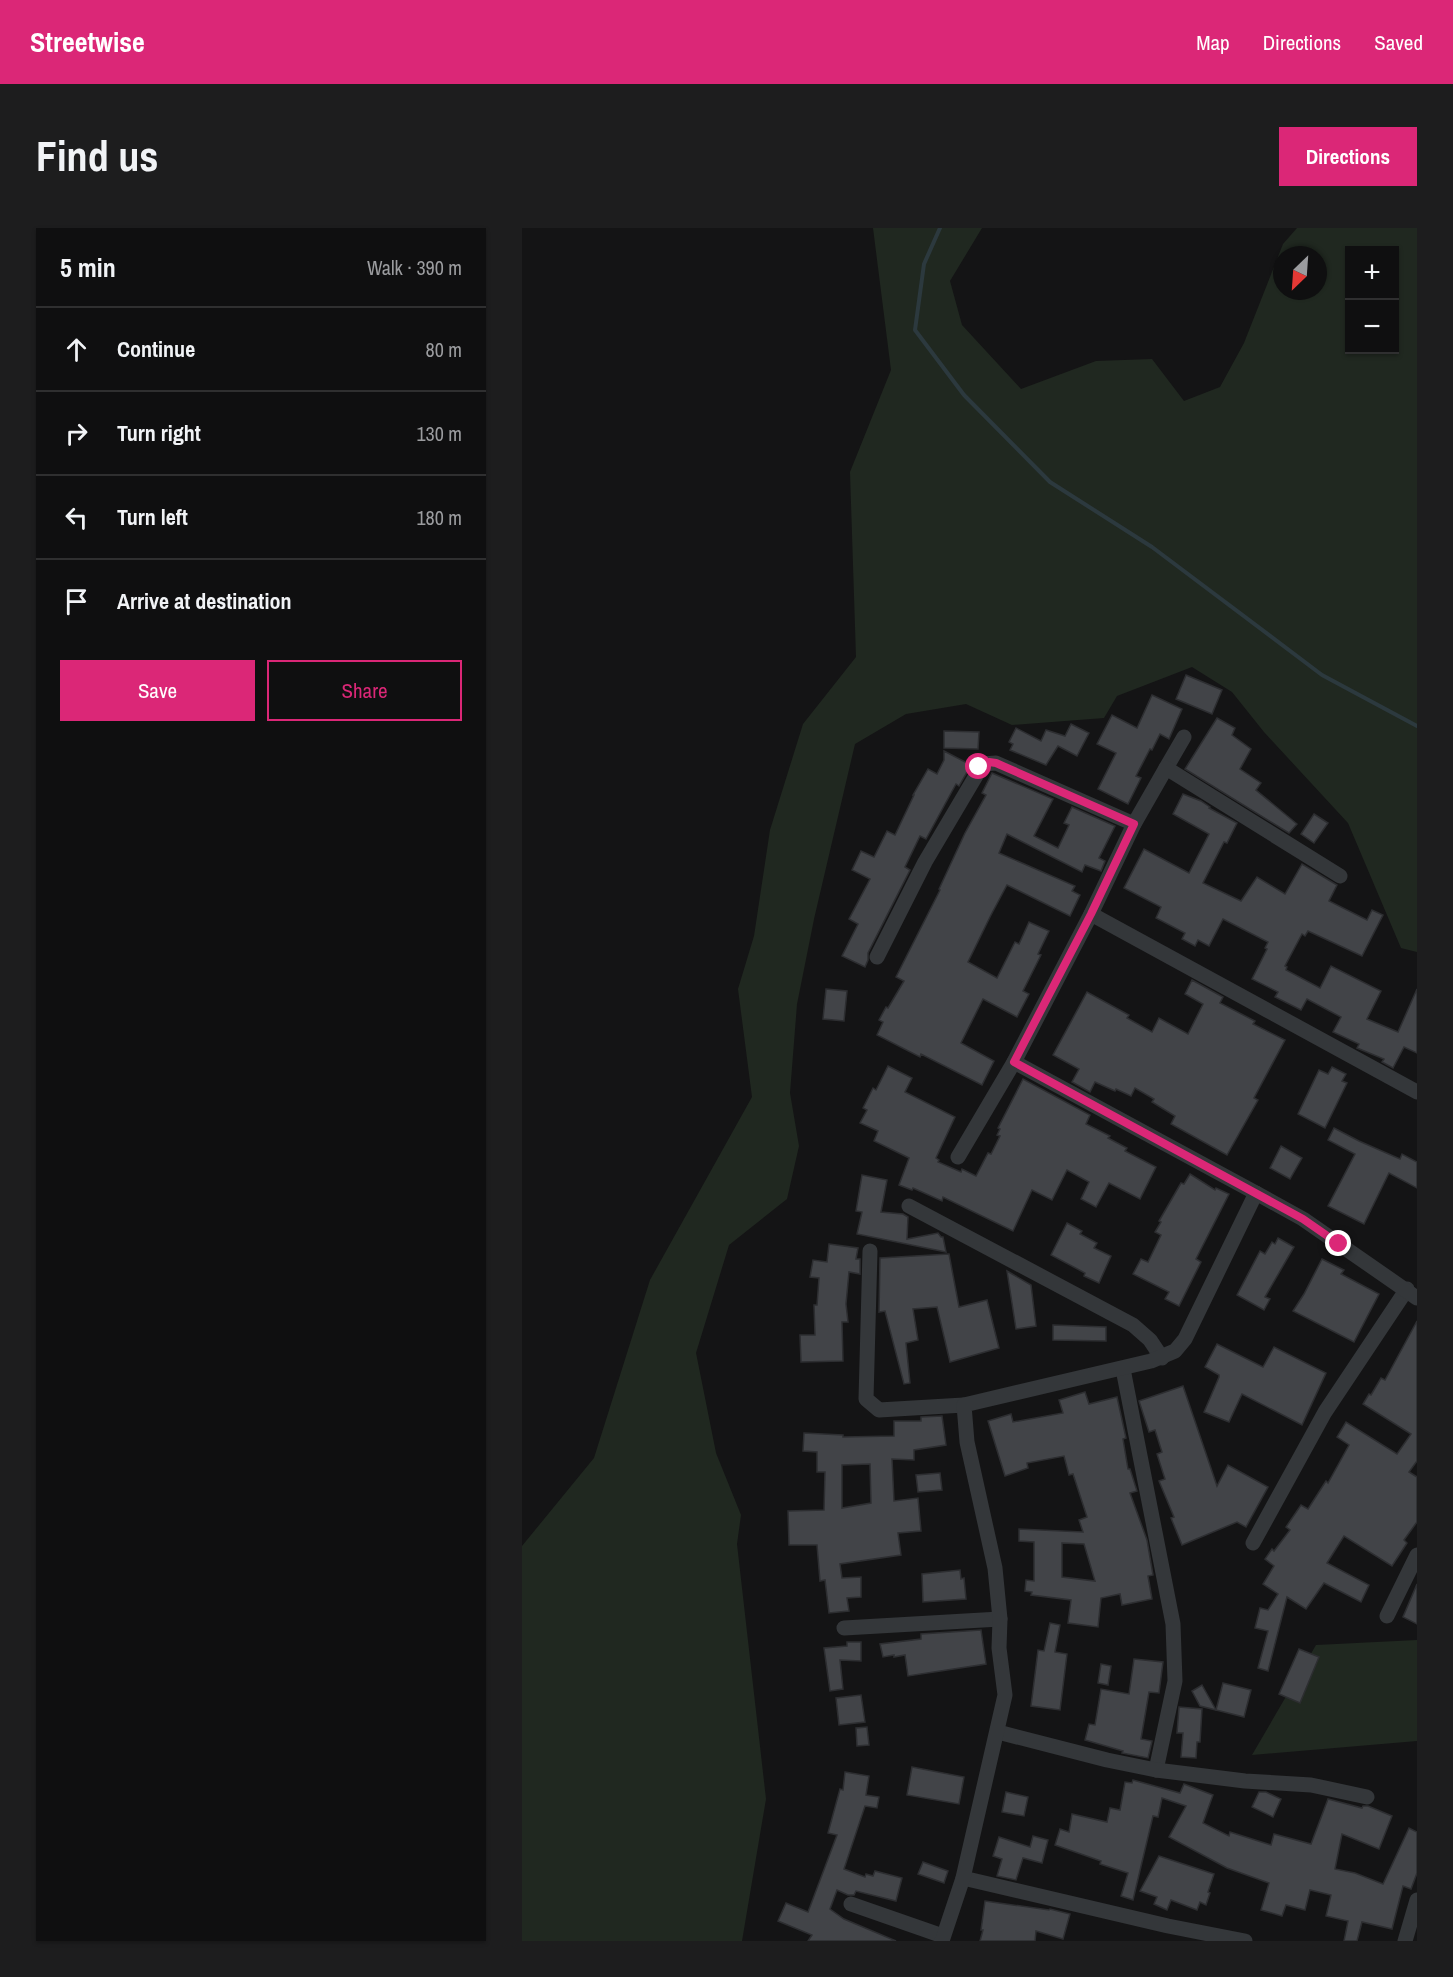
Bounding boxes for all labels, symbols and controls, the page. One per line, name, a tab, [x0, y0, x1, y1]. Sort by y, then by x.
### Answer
text: Streetwise	[30, 23, 145, 61]
text: Map	[1196, 28, 1230, 57]
text: Directions	[1263, 28, 1341, 57]
text: Saved	[1374, 28, 1423, 57]
button: Directions	[1279, 127, 1417, 186]
text: Find us	[36, 128, 158, 184]
north arrow	[1273, 246, 1327, 300]
map controls	[1345, 246, 1399, 354]
button: +	[1345, 246, 1399, 300]
text: 5 min	[60, 250, 116, 285]
text: Walk · 390 m	[367, 254, 462, 281]
button: −	[1345, 300, 1399, 354]
icon: ahead	[60, 333, 93, 366]
text: Continue	[117, 334, 195, 364]
text: 80 m	[426, 336, 462, 363]
icon: right	[60, 417, 93, 450]
text: Turn right	[117, 418, 201, 448]
text: 130 m	[416, 420, 462, 447]
icon: left	[60, 501, 93, 534]
text: Turn left	[117, 502, 188, 532]
text: 180 m	[416, 504, 462, 531]
icon: arrive	[60, 585, 93, 618]
text: Arrive at destination	[117, 586, 291, 616]
button: Save	[60, 660, 255, 721]
button: Share	[267, 660, 462, 721]
route start	[965, 753, 991, 779]
route end	[1325, 1230, 1351, 1256]

